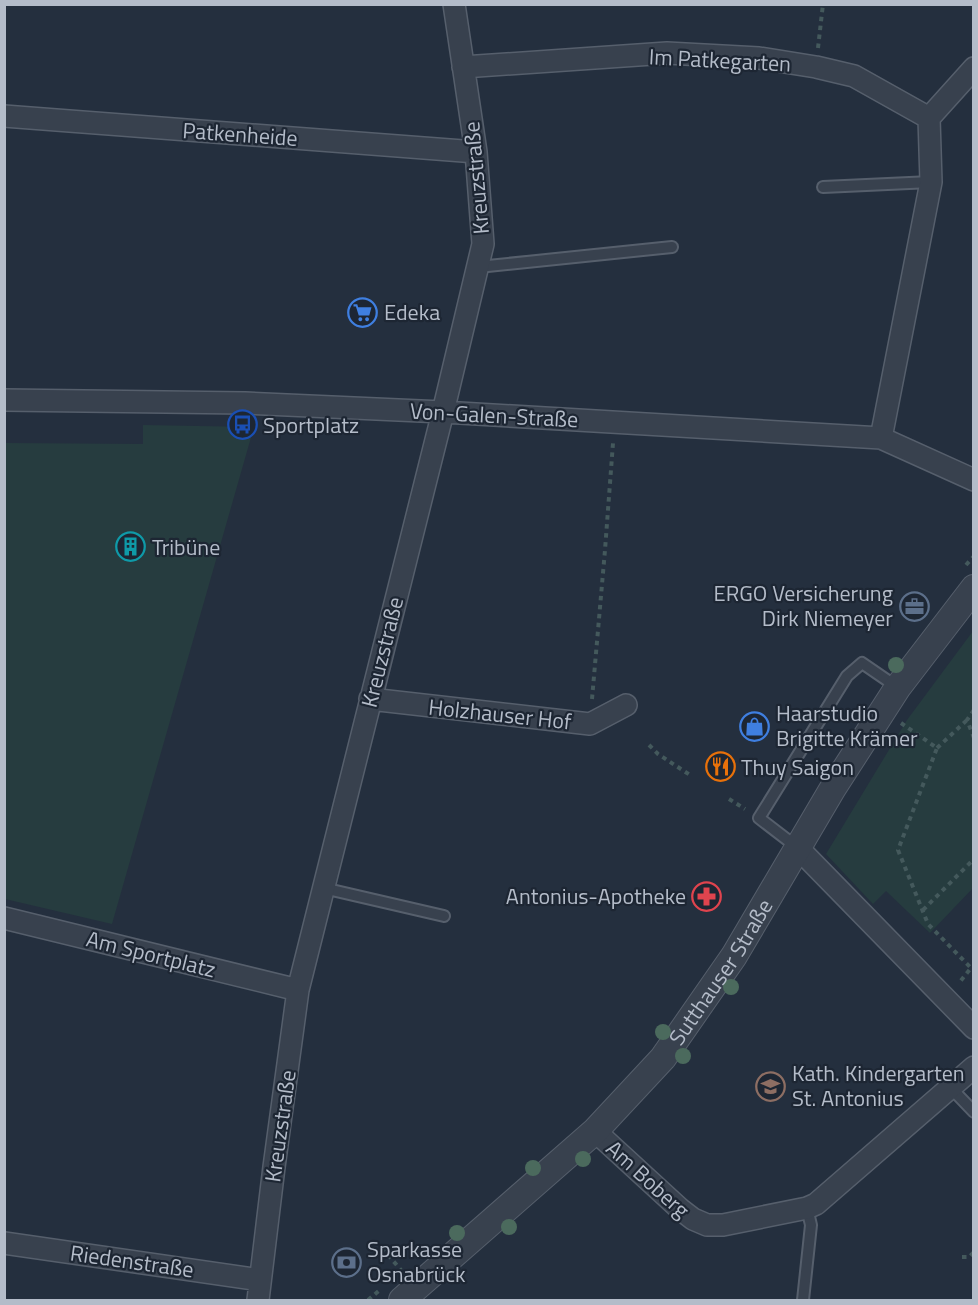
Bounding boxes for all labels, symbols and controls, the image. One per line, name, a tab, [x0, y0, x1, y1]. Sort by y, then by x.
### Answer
street label: Im Patkegarten	[648, 39, 792, 81]
street label: Patkenheide	[181, 113, 299, 155]
street label: Kreuzstraße	[454, 120, 498, 236]
place label: Edeka	[384, 295, 440, 329]
supermarket icon: Edeka	[347, 296, 379, 328]
street label: Von-Galen-Straße	[409, 394, 579, 436]
place label: Sportplatz	[263, 408, 359, 442]
bus stop icon: Sportplatz	[226, 409, 258, 441]
place label: Tribüne	[152, 530, 220, 564]
building icon: Tribüne	[115, 531, 147, 563]
place label: ERGO Versicherung Dirk Niemeyer	[714, 576, 893, 635]
office icon: ERGO Versicherung Dirk Niemeyer	[898, 590, 930, 622]
street label: Kreuzstraße	[352, 593, 412, 711]
street label: Holzhauser Hof	[427, 690, 574, 738]
place label: Haarstudio Brigitte Krämer	[776, 696, 918, 755]
shop icon: Haarstudio Brigitte Krämer	[739, 710, 771, 742]
place label: Thuy Saigon	[741, 750, 854, 784]
restaurant icon: Thuy Saigon	[704, 751, 736, 783]
place label: Antonius-Apotheke	[506, 879, 686, 913]
pharmacy icon: Antonius-Apotheke	[691, 880, 723, 912]
street label: Sutthauser Straße	[660, 892, 781, 1052]
street label: Am Sportplatz	[83, 922, 219, 986]
place label: Kath. Kindergarten St. Antonius	[792, 1056, 965, 1115]
street label: Kreuzstraße	[255, 1068, 305, 1184]
school or university icon: Kath. Kindergarten St. Antonius	[755, 1070, 787, 1102]
street label: Am Boberg	[598, 1132, 698, 1226]
place label: Sparkasse Osnabrück	[367, 1232, 466, 1291]
street label: Riedenstraße	[68, 1236, 196, 1286]
bank icon: Sparkasse Osnabrück	[330, 1246, 362, 1278]

